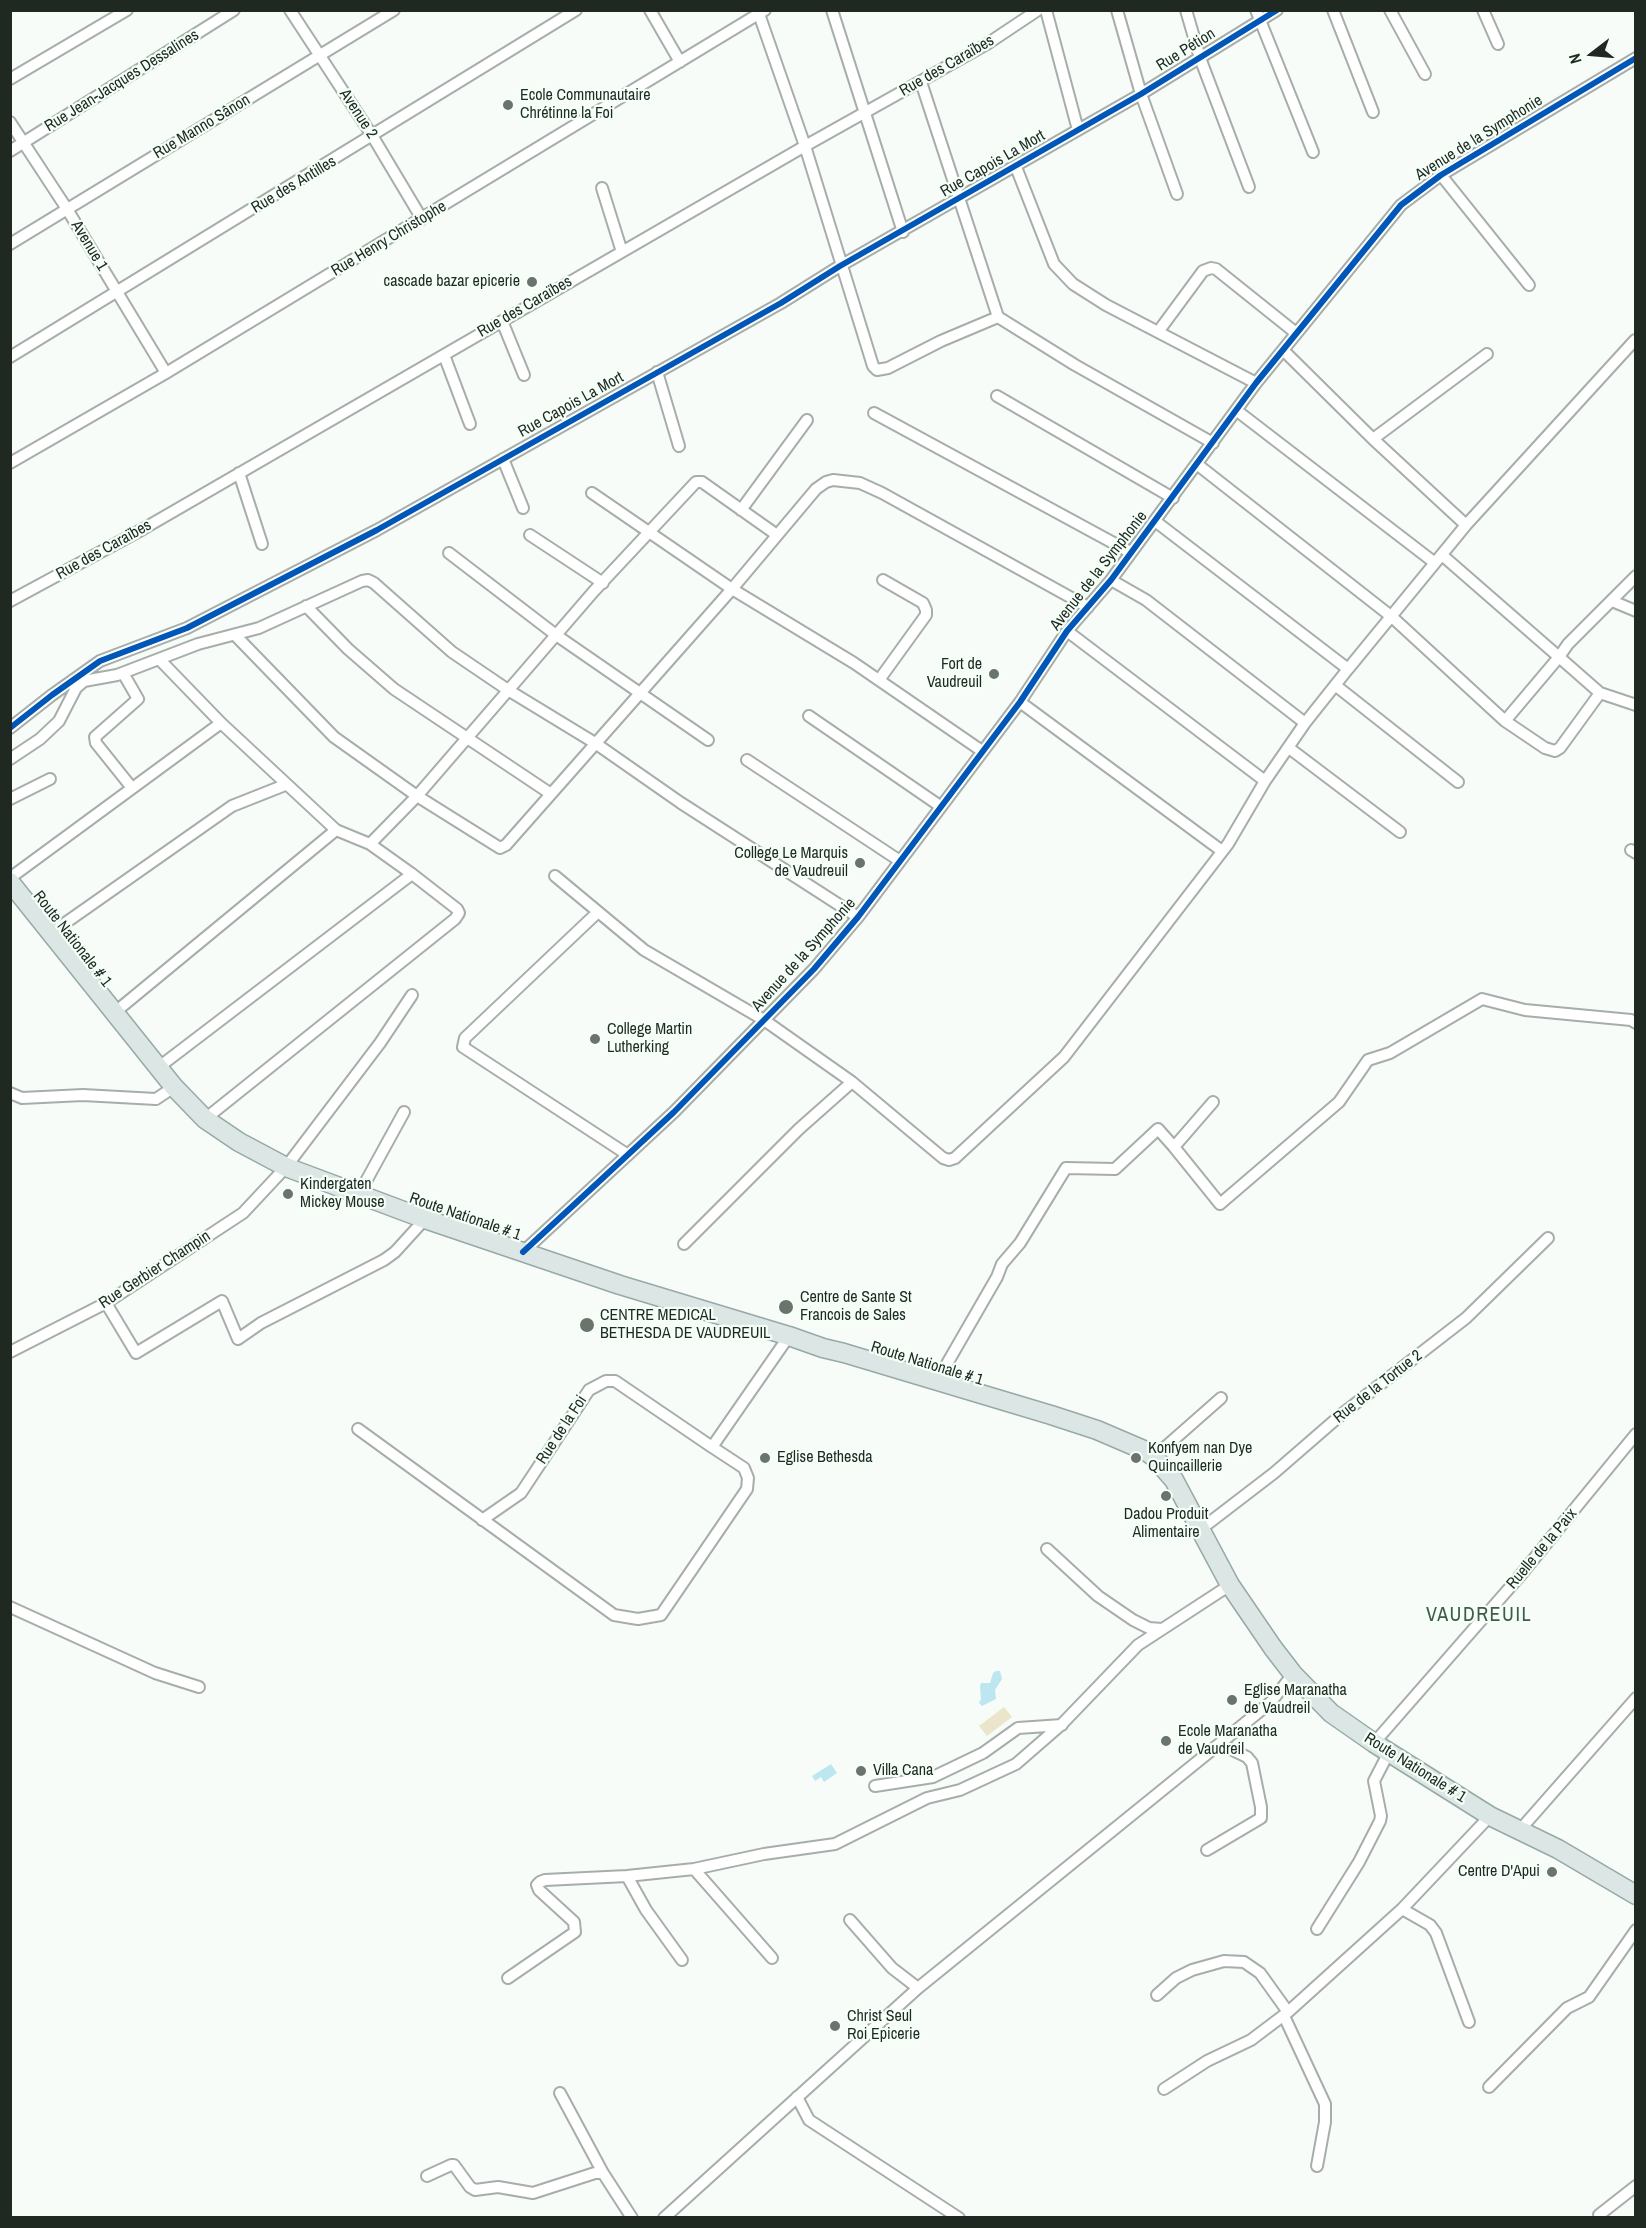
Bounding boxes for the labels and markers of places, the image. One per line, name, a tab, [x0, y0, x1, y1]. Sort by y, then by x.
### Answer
place label: Ecole Communautaire Chrétinne la Foi	[520, 86, 651, 124]
marker: Ecole Communautaire Chrétinne la Foi	[501, 98, 515, 112]
place label: cascade bazar epicerie	[384, 272, 520, 292]
marker: cascade bazar epicerie	[525, 275, 539, 289]
place label: Fort de Vaudreuil	[927, 655, 982, 693]
marker: Fort de Vaudreuil	[987, 667, 1001, 681]
place label: College Le Marquis de Vaudreuil	[734, 844, 848, 882]
marker: College Le Marquis de Vaudreuil	[853, 856, 867, 870]
place label: College Martin Lutherking	[607, 1020, 692, 1058]
marker: College Martin Lutherking	[588, 1032, 602, 1046]
place label: Kindergaten Mickey Mouse	[300, 1175, 385, 1213]
marker: Kindergaten Mickey Mouse	[281, 1187, 295, 1201]
place label: Centre de Sante St Francois de Sales	[800, 1288, 912, 1326]
marker: Centre de Sante St Francois de Sales	[777, 1298, 795, 1316]
place label: CENTRE MEDICAL BETHESDA DE VAUDREUIL	[600, 1306, 770, 1344]
marker: CENTRE MEDICAL BETHESDA DE VAUDREUIL	[578, 1316, 596, 1334]
place label: Konfyem nan Dye Quincaillerie	[1148, 1439, 1252, 1477]
place label: Eglise Bethesda	[777, 1448, 873, 1468]
marker: Eglise Bethesda	[758, 1451, 772, 1465]
marker: Konfyem nan Dye Quincaillerie	[1129, 1451, 1143, 1465]
marker: Dadou Produit Alimentaire	[1159, 1489, 1173, 1503]
place label: Dadou Produit Alimentaire	[1124, 1505, 1208, 1543]
place label: Eglise Maranatha de Vaudreil	[1244, 1681, 1347, 1719]
marker: Eglise Maranatha de Vaudreil	[1225, 1693, 1239, 1707]
place label: Ecole Maranatha de Vaudreil	[1178, 1722, 1277, 1760]
marker: Ecole Maranatha de Vaudreil	[1159, 1734, 1173, 1748]
place label: Villa Cana	[873, 1761, 933, 1781]
marker: Villa Cana	[854, 1764, 868, 1778]
place label: Centre D'Apui	[1458, 1862, 1540, 1882]
marker: Centre D'Apui	[1545, 1865, 1559, 1879]
place label: Christ Seul Roi Epicerie	[847, 2007, 920, 2045]
marker: Christ Seul Roi Epicerie	[828, 2019, 842, 2033]

